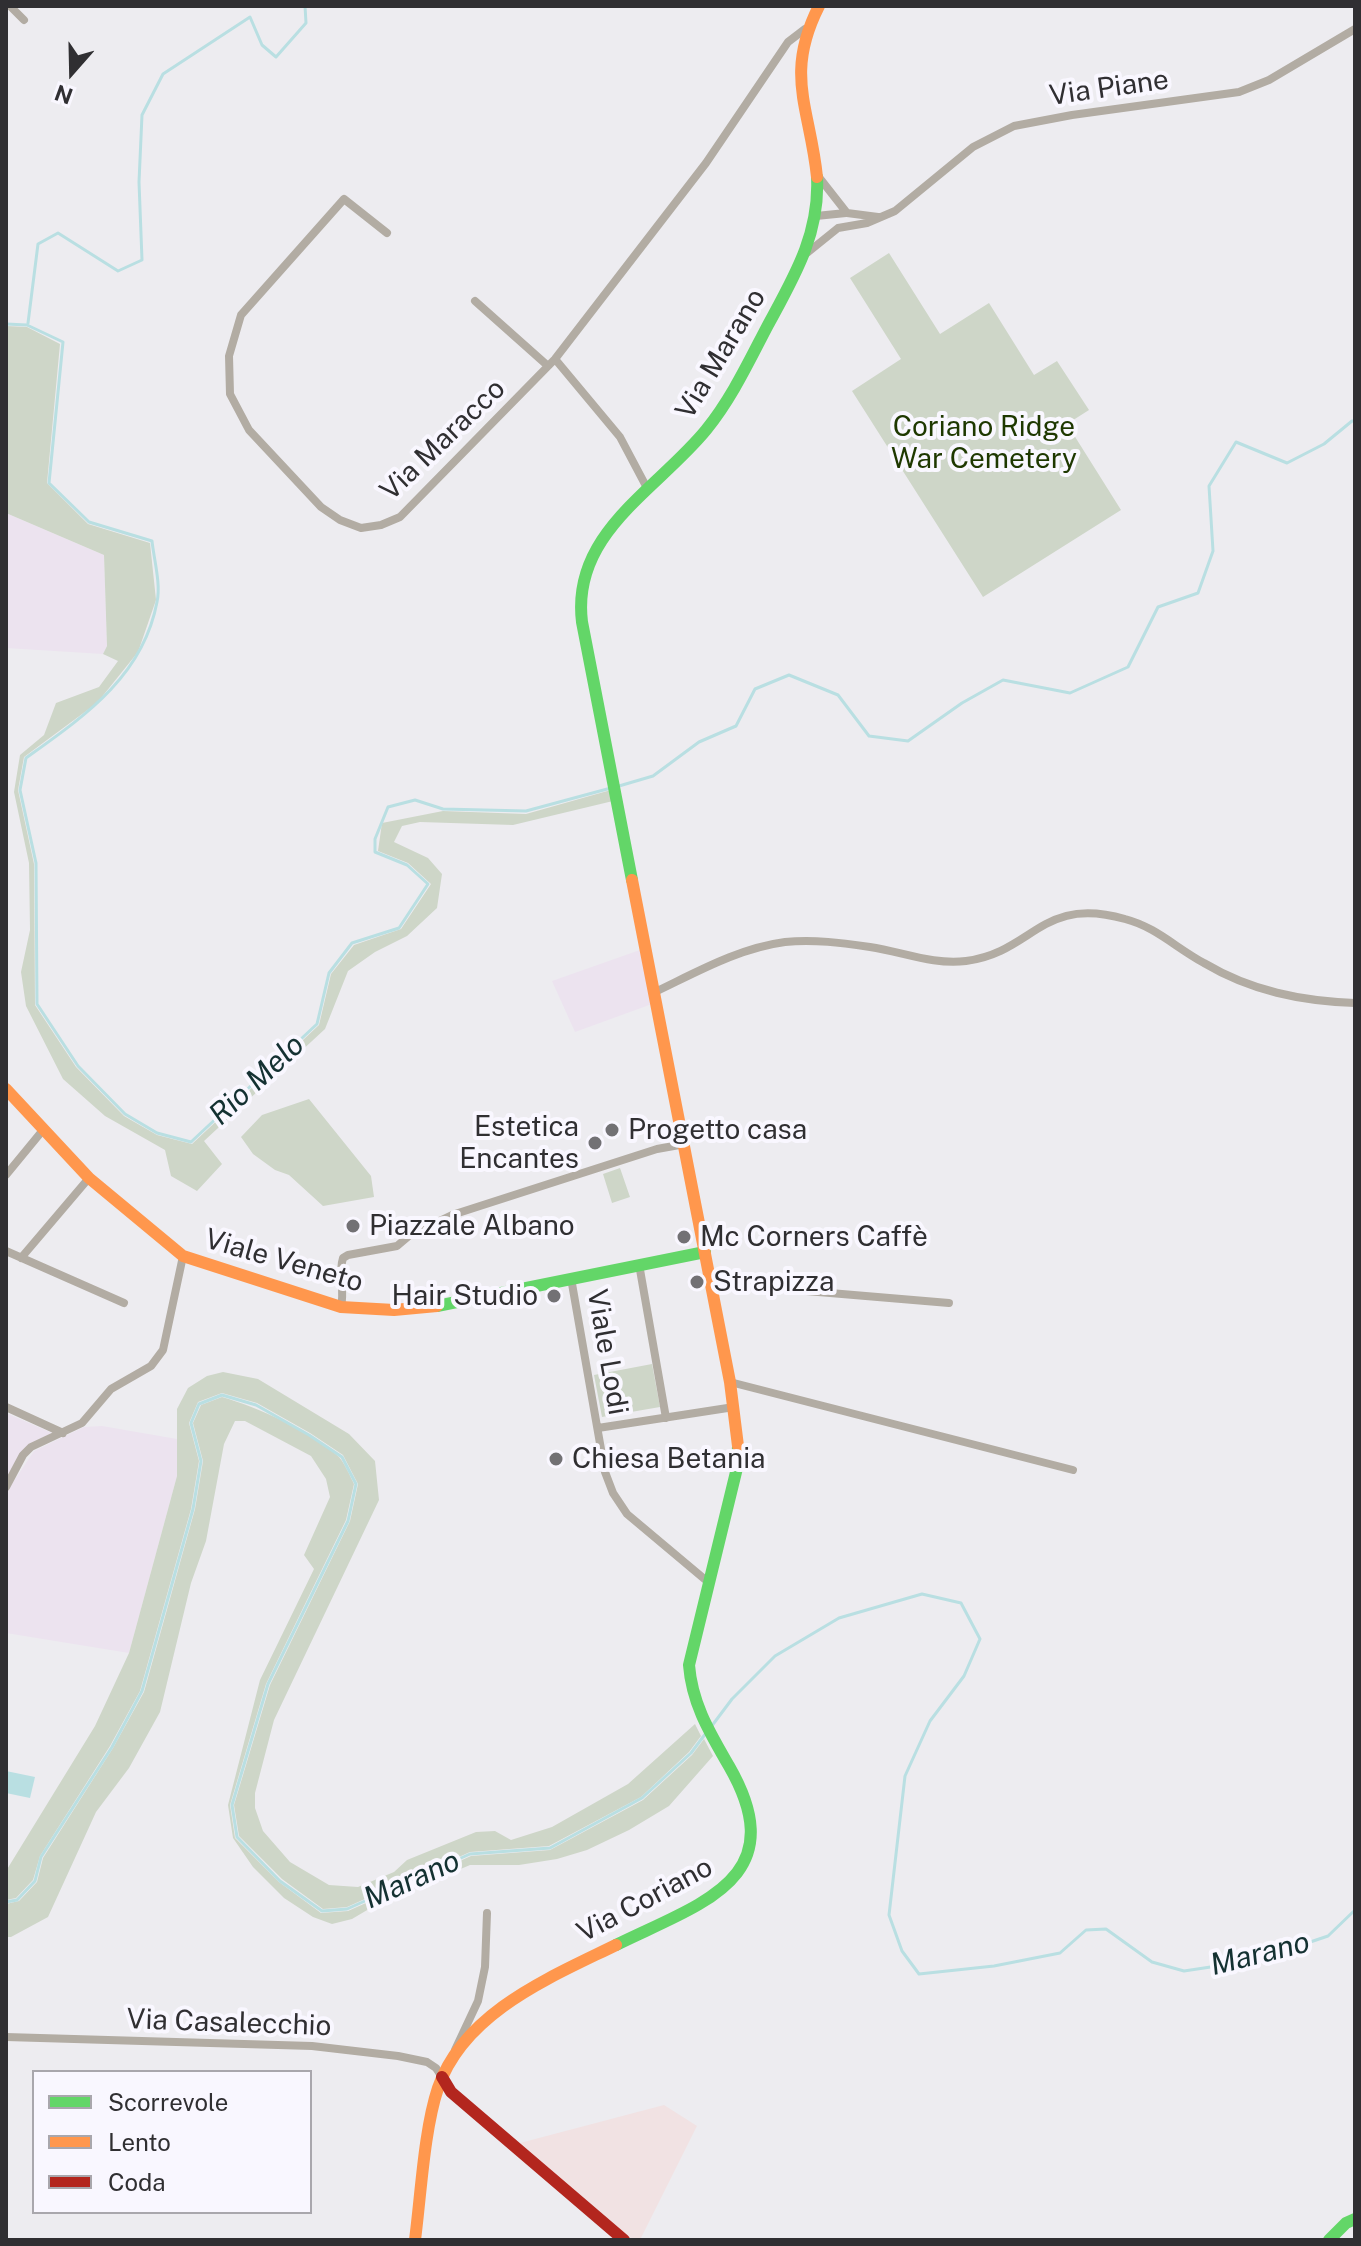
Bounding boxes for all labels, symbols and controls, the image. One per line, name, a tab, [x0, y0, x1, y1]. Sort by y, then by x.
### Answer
north arrow	[32, 32, 112, 112]
street label: Via Piane	[1047, 63, 1171, 113]
text: N	[51, 79, 76, 110]
street label: Via Marano	[669, 283, 773, 425]
street label: Via Maracco	[374, 372, 512, 508]
park label: Coriano Ridge War Cemetery	[891, 410, 1077, 476]
water label: Rio Melo	[202, 1027, 312, 1133]
place label: Estetica Encantes	[459, 1110, 579, 1176]
place label: Progetto casa	[628, 1113, 807, 1147]
marker: Progetto casa	[603, 1121, 621, 1139]
marker: Estetica Encantes	[586, 1134, 604, 1152]
place label: Piazzale Albano	[369, 1209, 575, 1243]
marker: Piazzale Albano	[344, 1217, 362, 1235]
place label: Mc Corners Caffè	[700, 1220, 928, 1254]
street label: Viale Veneto	[201, 1222, 367, 1300]
marker: Mc Corners Caffè	[675, 1228, 693, 1246]
place label: Strapizza	[713, 1265, 834, 1299]
marker: Strapizza	[688, 1273, 706, 1291]
place label: Hair Studio	[391, 1279, 538, 1313]
marker: Hair Studio	[545, 1287, 563, 1305]
street label: Viale Lodi	[579, 1287, 635, 1417]
place label: Chiesa Betania	[572, 1442, 766, 1476]
marker: Chiesa Betania	[547, 1450, 565, 1468]
water label: Marano	[358, 1843, 466, 1917]
street label: Via Coriano	[572, 1850, 718, 1950]
water label: Marano	[1207, 1924, 1313, 1984]
street label: Via Casalecchio	[126, 2003, 332, 2043]
legend	[32, 2070, 312, 2214]
text: Scorrevole	[108, 2088, 228, 2116]
text: Lento	[108, 2128, 171, 2156]
text: Coda	[108, 2168, 166, 2196]

